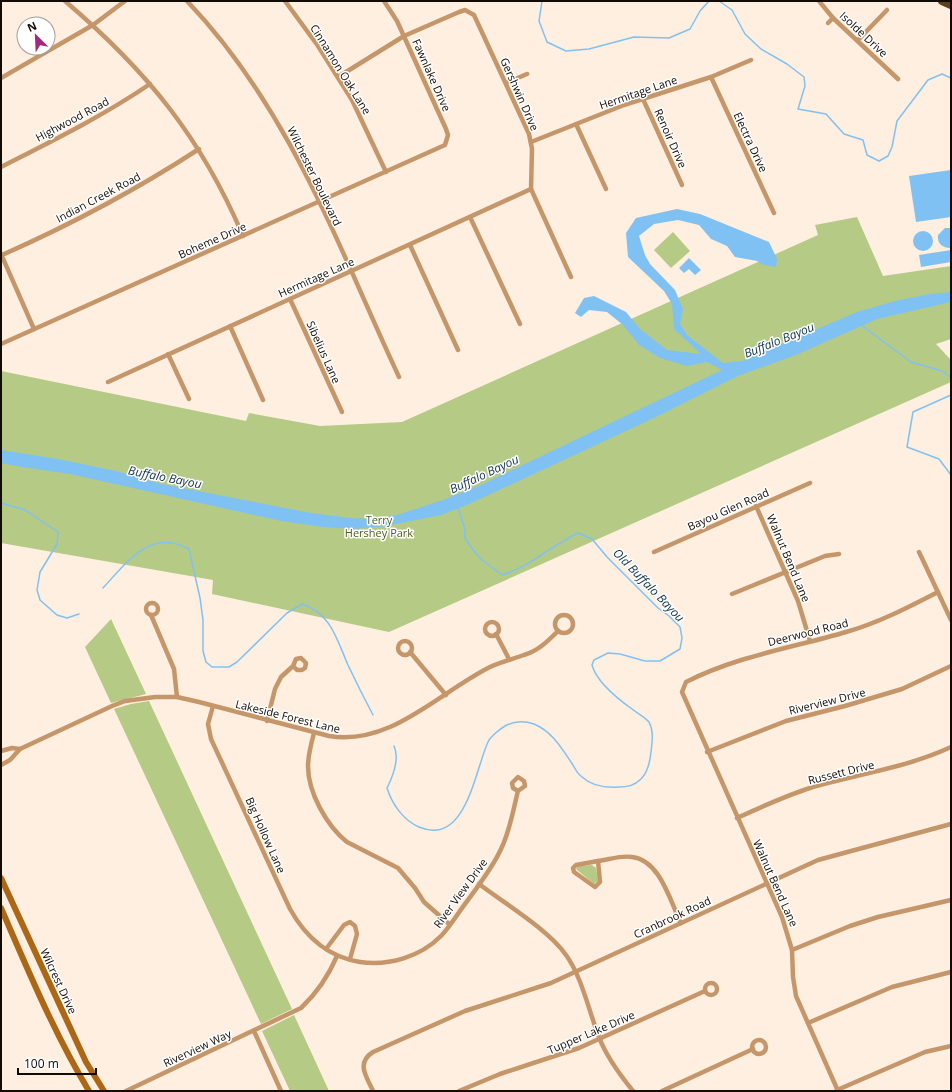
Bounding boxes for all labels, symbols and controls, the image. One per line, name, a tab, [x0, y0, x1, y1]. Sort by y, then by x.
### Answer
street label: Isolde Drive	[837, 8, 891, 60]
north arrow	[16, 16, 56, 56]
text: N	[25, 18, 39, 35]
street label: Cinnamon Oak Lane	[307, 21, 375, 117]
street label: Fawnlake Drive	[409, 36, 455, 114]
street label: Gershwin Drive	[497, 55, 543, 133]
street label: Hermitage Lane	[597, 72, 679, 112]
street label: Highwood Road	[33, 93, 111, 145]
street label: Renoir Drive	[651, 106, 691, 170]
street label: Electra Drive	[731, 110, 771, 174]
street label: Wilchester Boulevard	[284, 124, 346, 228]
street label: Indian Creek Road	[53, 168, 143, 226]
street label: Boheme Drive	[176, 218, 248, 262]
street label: Hermitage Lane	[276, 254, 356, 300]
street label: Sibelius Lane	[304, 318, 344, 386]
water label: Buffalo Bayou	[741, 318, 817, 362]
water label: Buffalo Bayou	[447, 451, 521, 497]
water label: Buffalo Bayou	[127, 462, 203, 492]
street label: Bayou Glen Road	[685, 484, 771, 534]
park label: Terry Hershey Park	[345, 512, 413, 540]
street label: Walnut Bend Lane	[764, 512, 814, 604]
water label: Old Buffalo Bayou	[609, 544, 689, 626]
street label: Deerwood Road	[766, 615, 850, 649]
street label: Riverview Drive	[787, 684, 867, 718]
street label: Lakeside Forest Lane	[234, 696, 342, 736]
street label: Russett Drive	[806, 757, 876, 787]
street label: Big Hollow Lane	[243, 795, 289, 875]
street label: Walnut Bend Lane	[750, 837, 802, 929]
street label: River View Drive	[430, 855, 490, 931]
street label: Cranbrook Road	[631, 893, 713, 941]
street label: Wilcrest Drive	[37, 946, 81, 1016]
street label: Tupper Lake Drive	[545, 1007, 637, 1057]
street label: Riverview Way	[161, 1025, 234, 1070]
scale bar	[18, 1050, 96, 1076]
text: 100 m	[24, 1055, 59, 1072]

